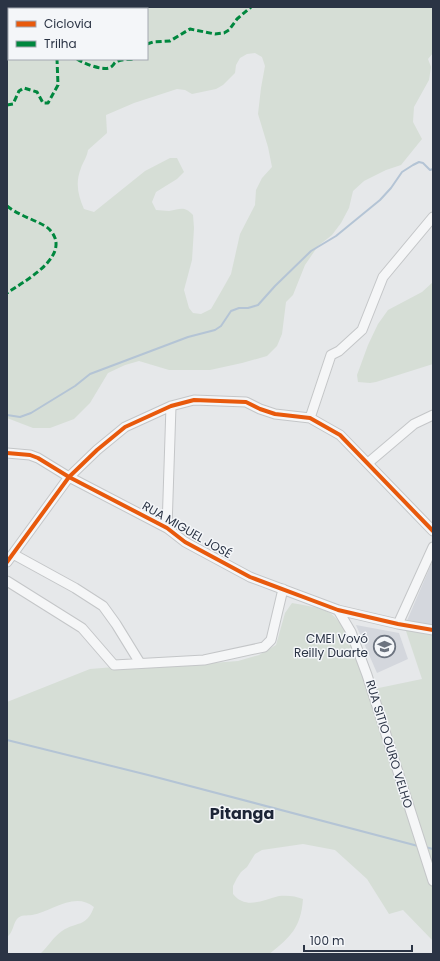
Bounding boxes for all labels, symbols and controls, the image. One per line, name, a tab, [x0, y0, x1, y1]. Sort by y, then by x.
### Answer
legend	[8, 8, 148, 60]
text: Ciclovia	[44, 15, 92, 32]
text: Trilha	[44, 35, 77, 52]
street label: RUA MIGUEL JOSÉ	[139, 497, 235, 562]
place label: CMEI Vovó Reilly Duarte	[294, 630, 368, 661]
school or university icon: CMEI Vovó Reilly Duarte	[371, 633, 397, 659]
street label: RUA SITIO OURO VELHO	[362, 678, 417, 810]
district label: Pitanga	[210, 802, 274, 825]
scale bar	[304, 927, 412, 953]
text: 100 m	[310, 932, 344, 949]

